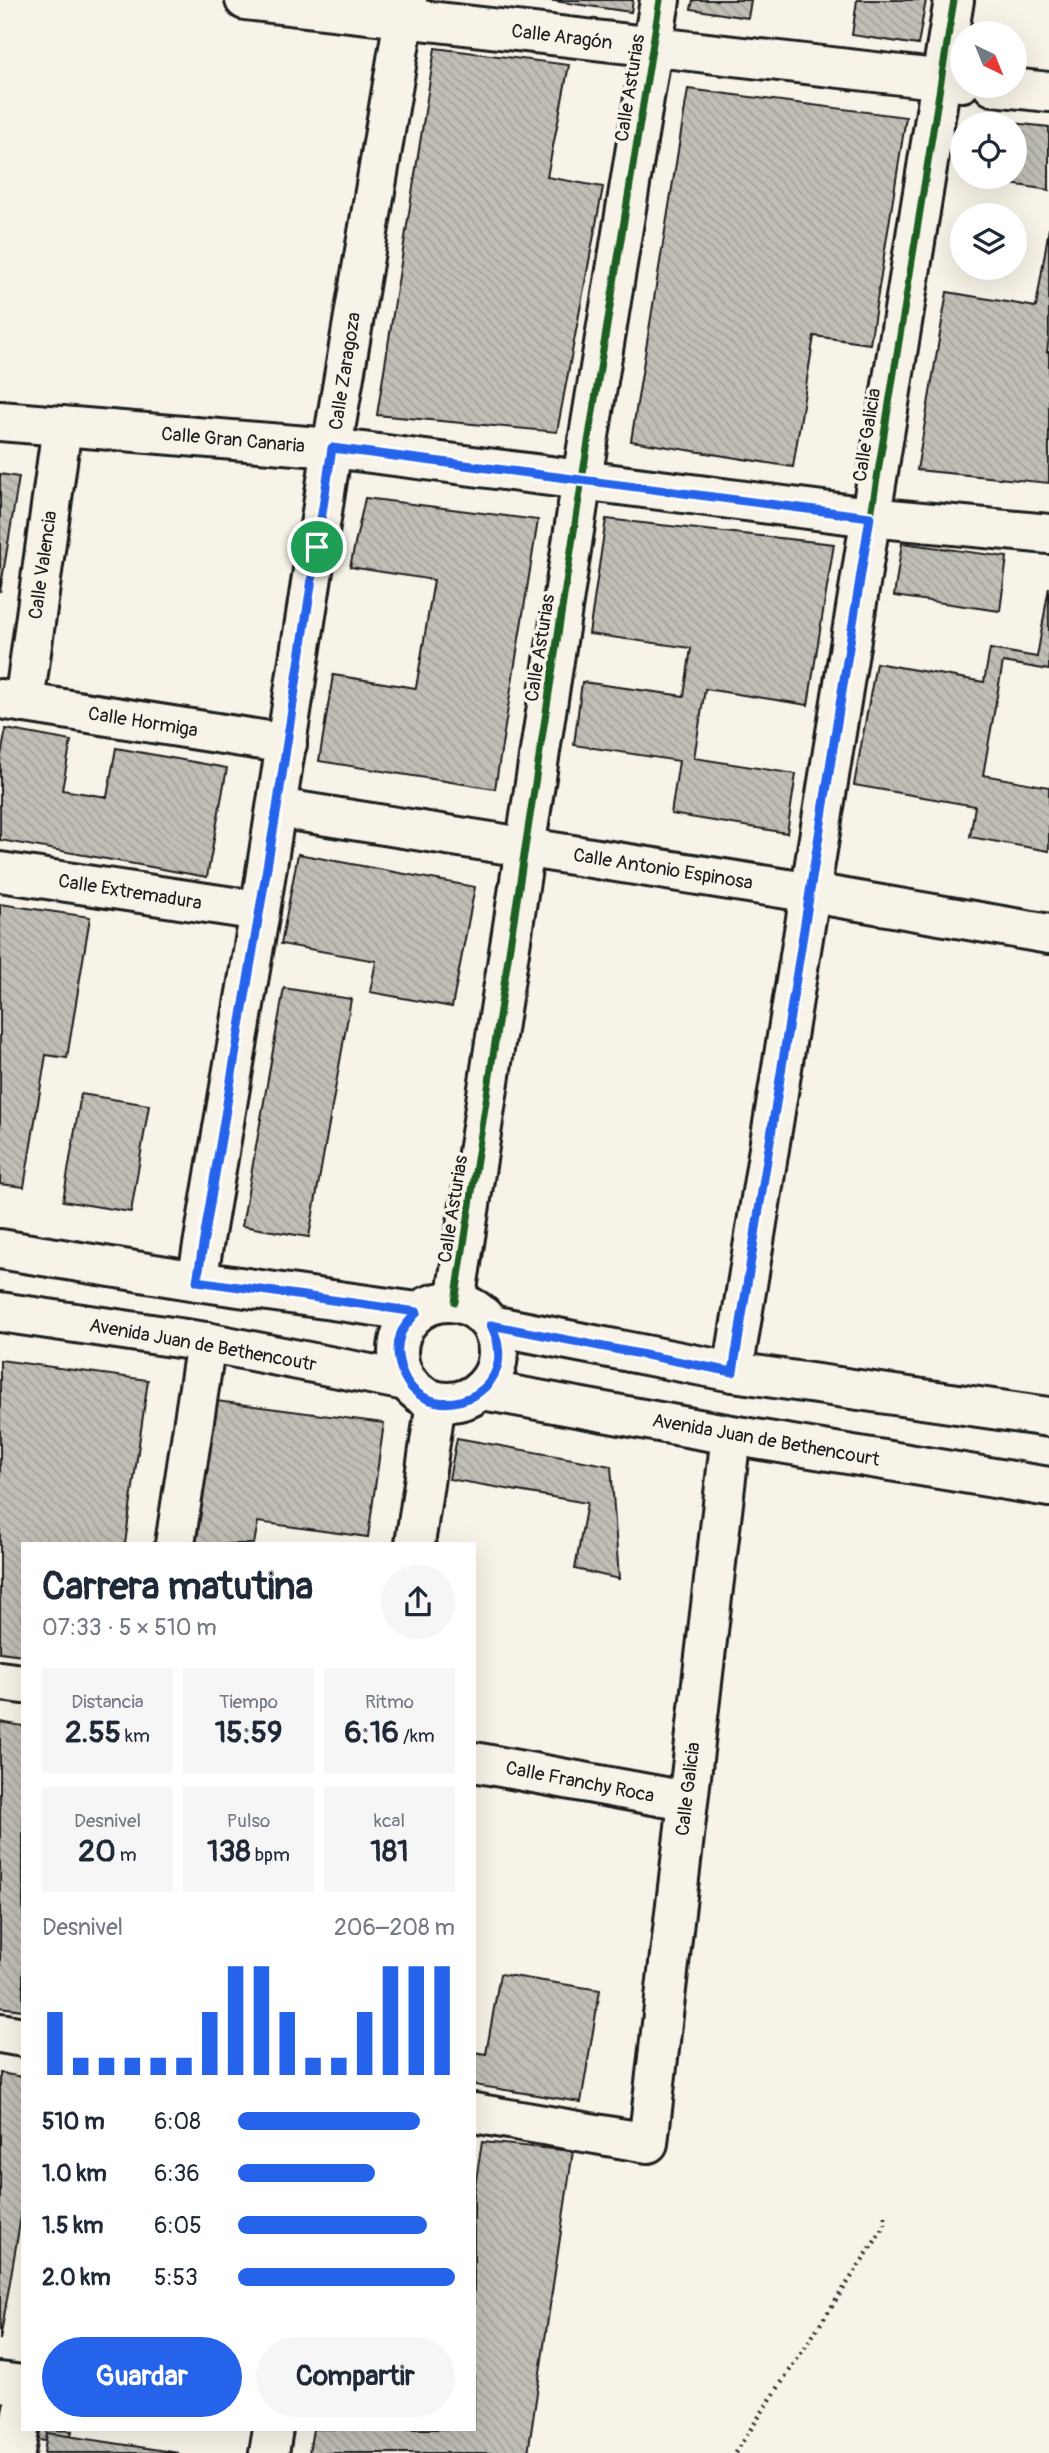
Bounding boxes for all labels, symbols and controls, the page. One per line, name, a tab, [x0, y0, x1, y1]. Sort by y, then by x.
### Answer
street label: Calle Aragón	[510, 19, 614, 55]
north arrow	[950, 21, 1027, 98]
map controls	[950, 21, 1027, 280]
street label: Calle Asturias	[610, 32, 650, 144]
button: locate	[950, 112, 1027, 189]
button: layers	[950, 203, 1027, 280]
street label: Calle Zaragoza	[324, 310, 366, 432]
street label: Calle Galicia	[848, 386, 886, 483]
street label: Calle Gran Canaria	[160, 422, 306, 458]
street label: Calle Valencia	[24, 509, 63, 621]
pin	[287, 517, 347, 577]
icon: arrive	[298, 528, 336, 566]
street label: Calle Asturias	[520, 592, 560, 704]
street label: Calle Hormiga	[86, 701, 200, 743]
street label: Calle Antonio Espinosa	[572, 843, 755, 895]
street label: Calle Extremadura	[57, 869, 204, 915]
street label: Calle Asturias	[433, 1153, 473, 1265]
street label: Avenida Juan de Bethencoutr	[88, 1313, 319, 1377]
street label: Avenida Juan de Bethencourt	[651, 1408, 882, 1472]
text: Carrera matutina	[42, 1563, 313, 1611]
button: share	[381, 1565, 455, 1639]
text: 07:33 · 5 × 510 m	[42, 1613, 217, 1642]
text: Distancia	[71, 1690, 144, 1714]
text: Tiempo	[219, 1690, 278, 1714]
text: Ritmo	[365, 1690, 414, 1714]
text: 2.55	[65, 1714, 121, 1751]
text: 15:59	[215, 1714, 282, 1751]
text: 6:16	[344, 1714, 399, 1751]
text: km	[121, 1724, 150, 1748]
text: /km	[399, 1724, 435, 1748]
street label: Calle Galicia	[670, 1741, 706, 1837]
street label: Calle Franchy Roca	[504, 1756, 656, 1808]
text: Desnivel	[74, 1809, 141, 1833]
text: Pulso	[227, 1809, 270, 1833]
text: kcal	[374, 1809, 405, 1833]
text: 20	[78, 1833, 116, 1870]
text: 138	[207, 1833, 251, 1870]
text: 181	[370, 1833, 409, 1870]
text: m	[116, 1843, 137, 1867]
text: bpm	[251, 1843, 290, 1867]
text: Desnivel	[42, 1913, 123, 1942]
text: 206–208 m	[334, 1913, 455, 1942]
text: 510 m	[42, 2107, 105, 2136]
text: 6:08	[154, 2107, 201, 2136]
text: 1.0 km	[42, 2159, 107, 2188]
text: 6:36	[154, 2159, 200, 2188]
text: 1.5 km	[42, 2211, 104, 2240]
text: 6:05	[154, 2211, 202, 2240]
text: 2.0 km	[42, 2263, 111, 2292]
text: 5:53	[154, 2263, 198, 2292]
button: Guardar	[42, 2337, 242, 2417]
button: Compartir	[256, 2337, 455, 2417]

